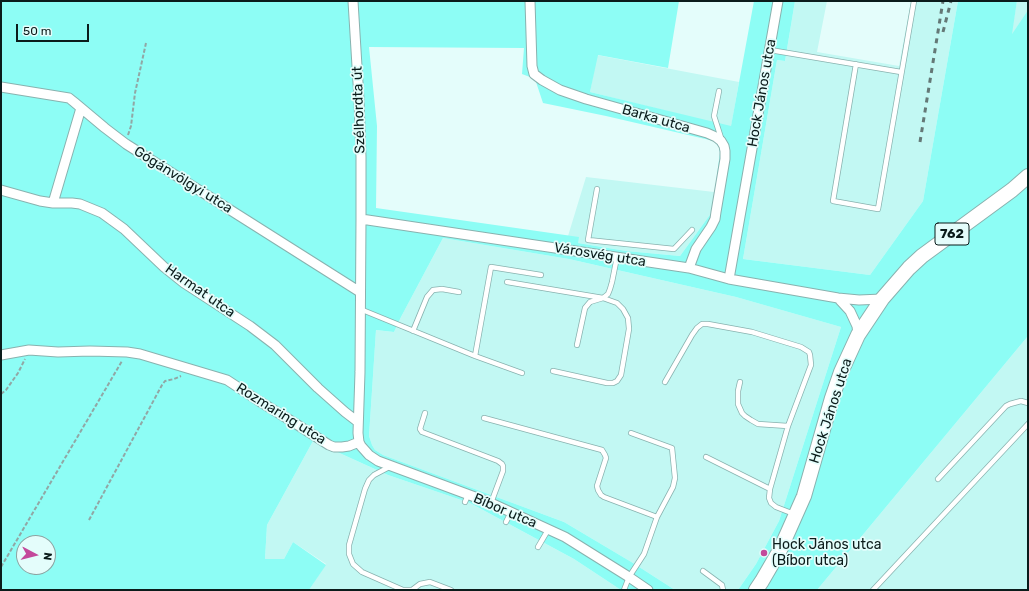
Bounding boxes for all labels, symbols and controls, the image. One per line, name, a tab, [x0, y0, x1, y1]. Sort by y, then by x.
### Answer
scale bar	[18, 16, 91, 42]
text: 50 m	[23, 24, 51, 38]
street label: Hock János utca	[744, 38, 780, 148]
street label: Szélhordta út	[349, 66, 369, 154]
street label: Barka utca	[620, 101, 692, 137]
street label: Gógánvölgyi utca	[131, 143, 235, 217]
road number: 762	[935, 223, 969, 245]
street label: Városvég utca	[553, 239, 647, 271]
street label: Harmat utca	[162, 261, 238, 321]
street label: Hock János utca	[806, 356, 856, 466]
street label: Rozmaring utca	[233, 380, 329, 448]
street label: Bíbor utca	[471, 490, 539, 532]
north arrow	[16, 535, 56, 575]
place label: Hock János utca (Bíbor utca)	[772, 537, 881, 570]
marker: Hock János utca (Bíbor utca)	[759, 548, 769, 558]
text: N	[40, 552, 54, 561]

